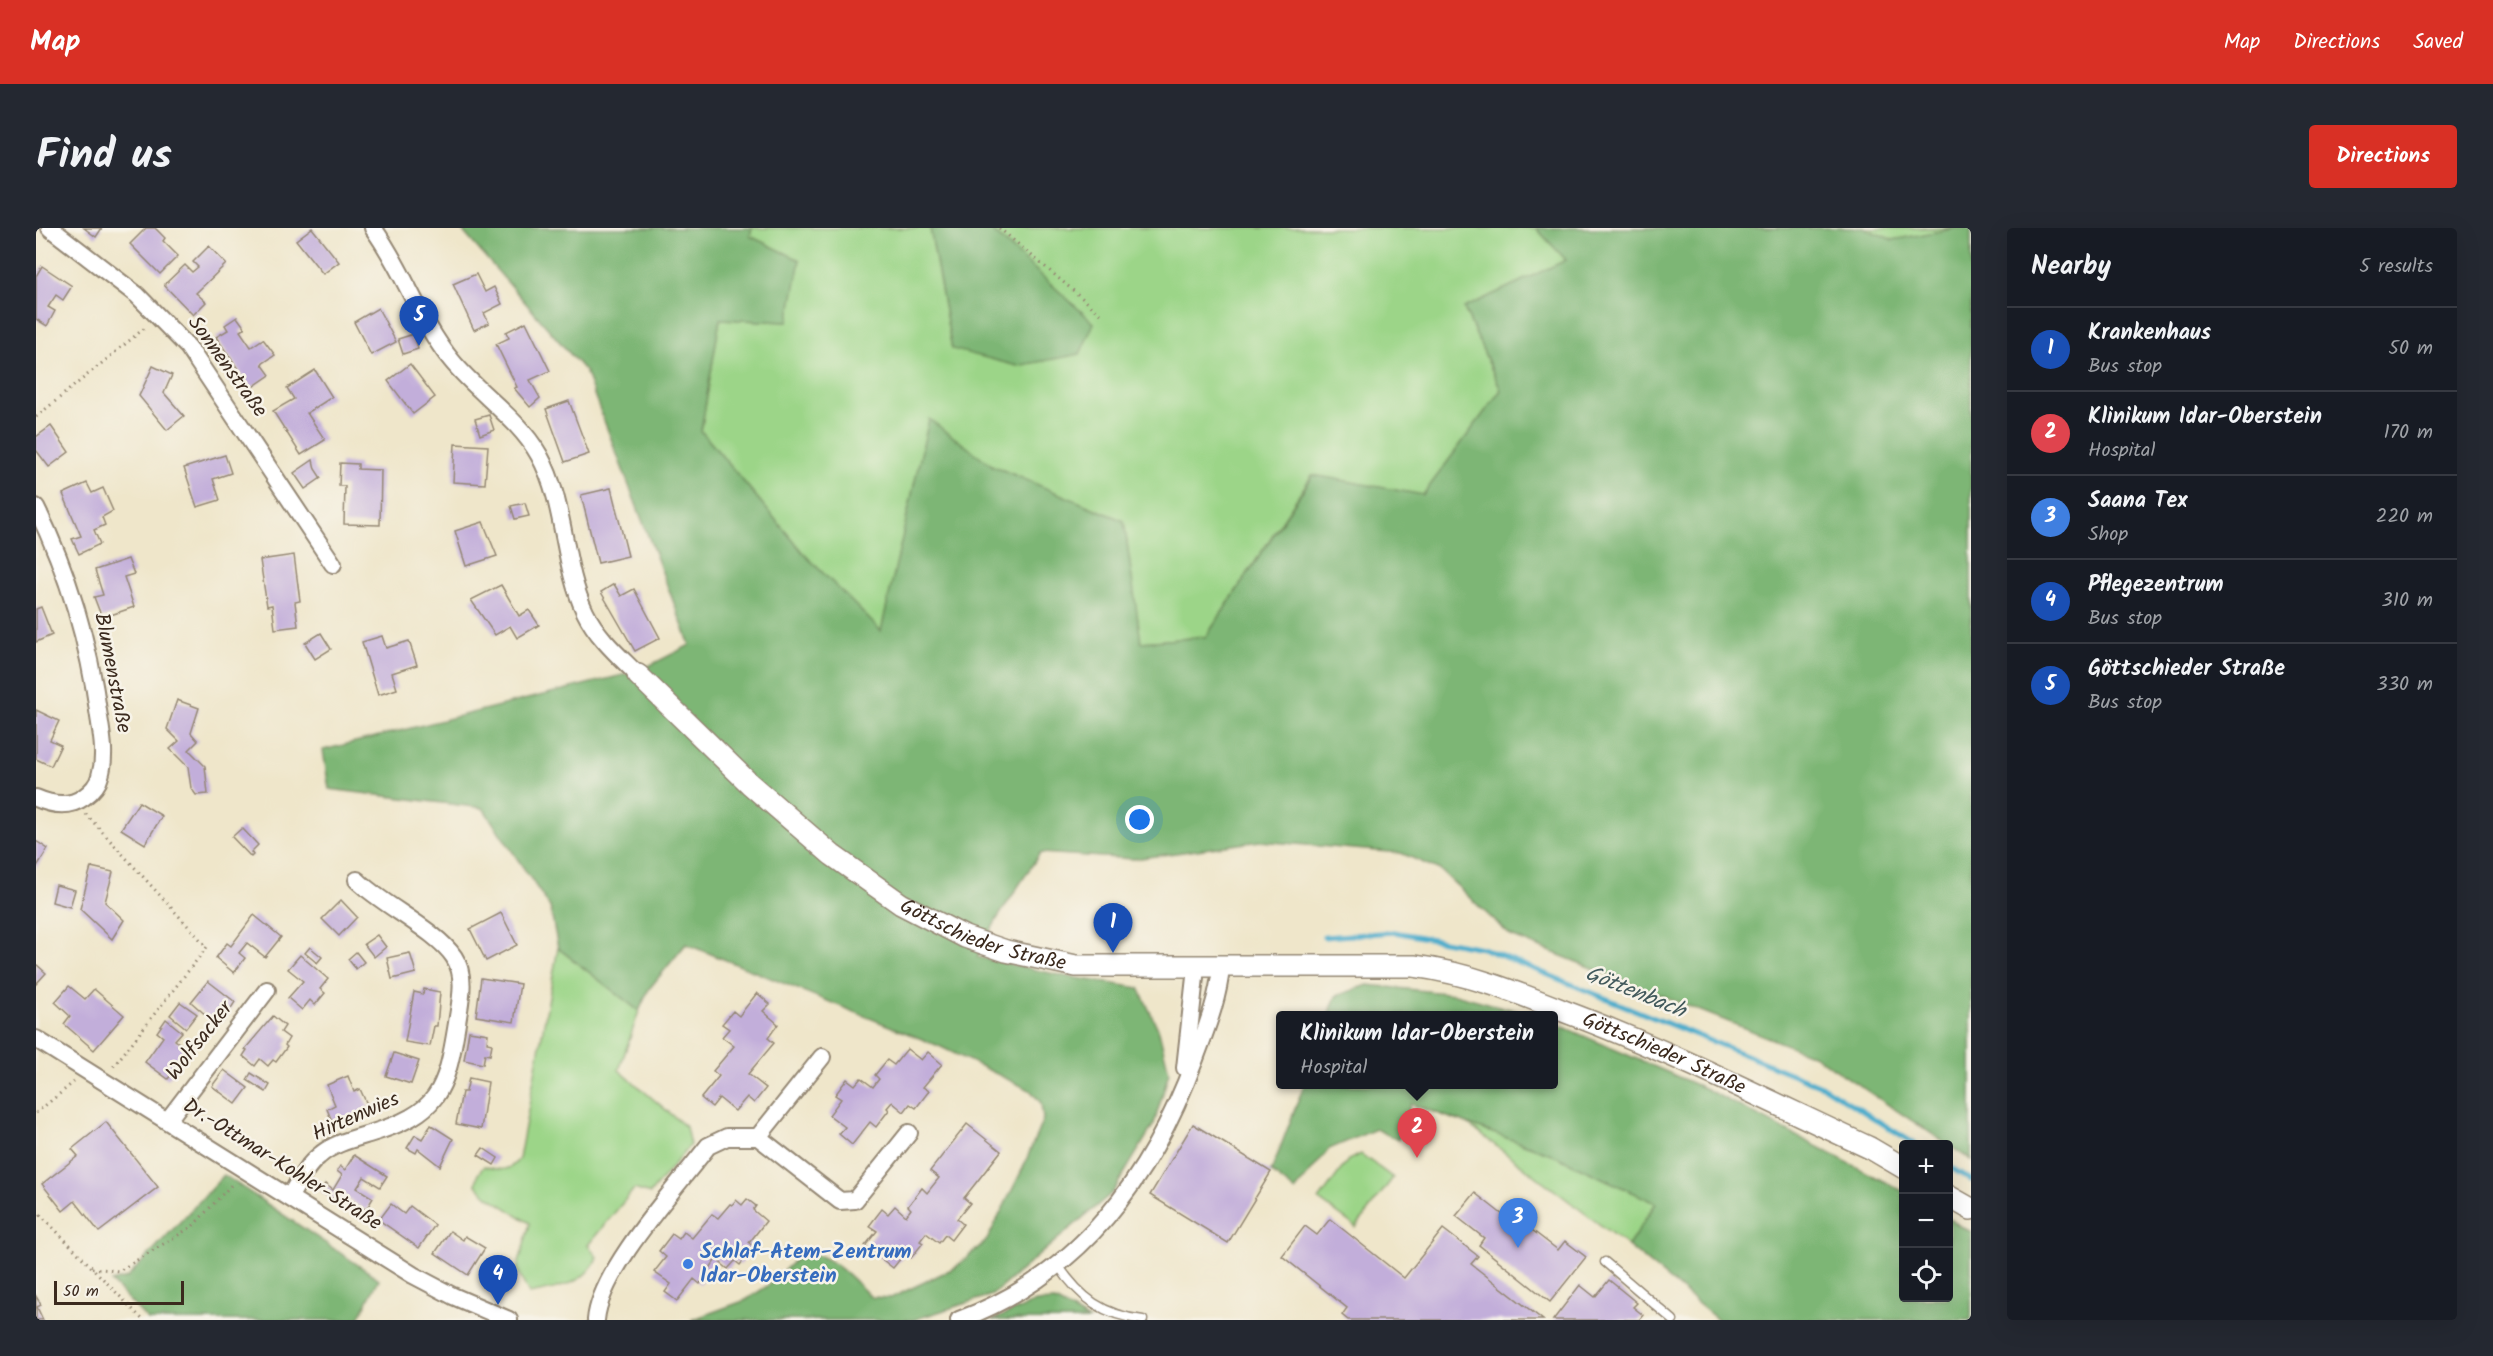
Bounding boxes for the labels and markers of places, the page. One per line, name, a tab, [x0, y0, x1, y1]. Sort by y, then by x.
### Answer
pin: 5	[400, 296, 439, 346]
pin: 1	[1094, 904, 1132, 953]
pin: 2	[1398, 1108, 1436, 1158]
pin: 3	[1498, 1198, 1538, 1248]
place label: Schlaf-Atem-Zentrum Idar-Oberstein	[700, 1236, 912, 1293]
pin: 4	[478, 1256, 518, 1305]
marker: Schlaf-Atem-Zentrum Idar-Oberstein	[681, 1257, 695, 1271]

